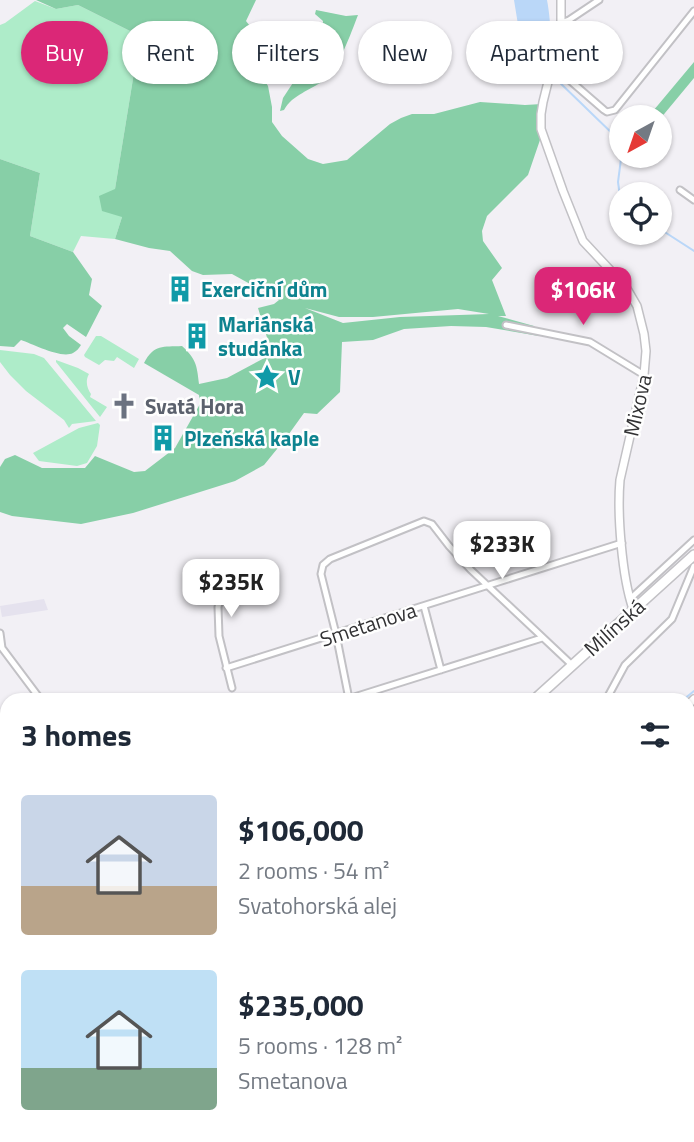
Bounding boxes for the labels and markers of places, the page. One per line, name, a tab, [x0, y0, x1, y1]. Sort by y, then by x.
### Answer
pin: $106K	[534, 268, 632, 327]
place label: Exerciční dům	[201, 273, 327, 305]
building icon: Exerciční dům	[165, 274, 195, 304]
place label: Mariánská studánka	[218, 308, 314, 364]
building icon: Mariánská studánka	[182, 321, 212, 351]
place label: V	[288, 361, 301, 393]
place icon: V	[252, 362, 282, 392]
place label: Svatá Hora	[145, 390, 244, 422]
church icon: Svatá Hora	[109, 391, 139, 421]
place label: Plzeňská kaple	[184, 422, 319, 454]
building icon: Plzeňská kaple	[148, 423, 178, 453]
pin: $233K	[453, 522, 551, 581]
pin: $235K	[182, 560, 280, 619]

